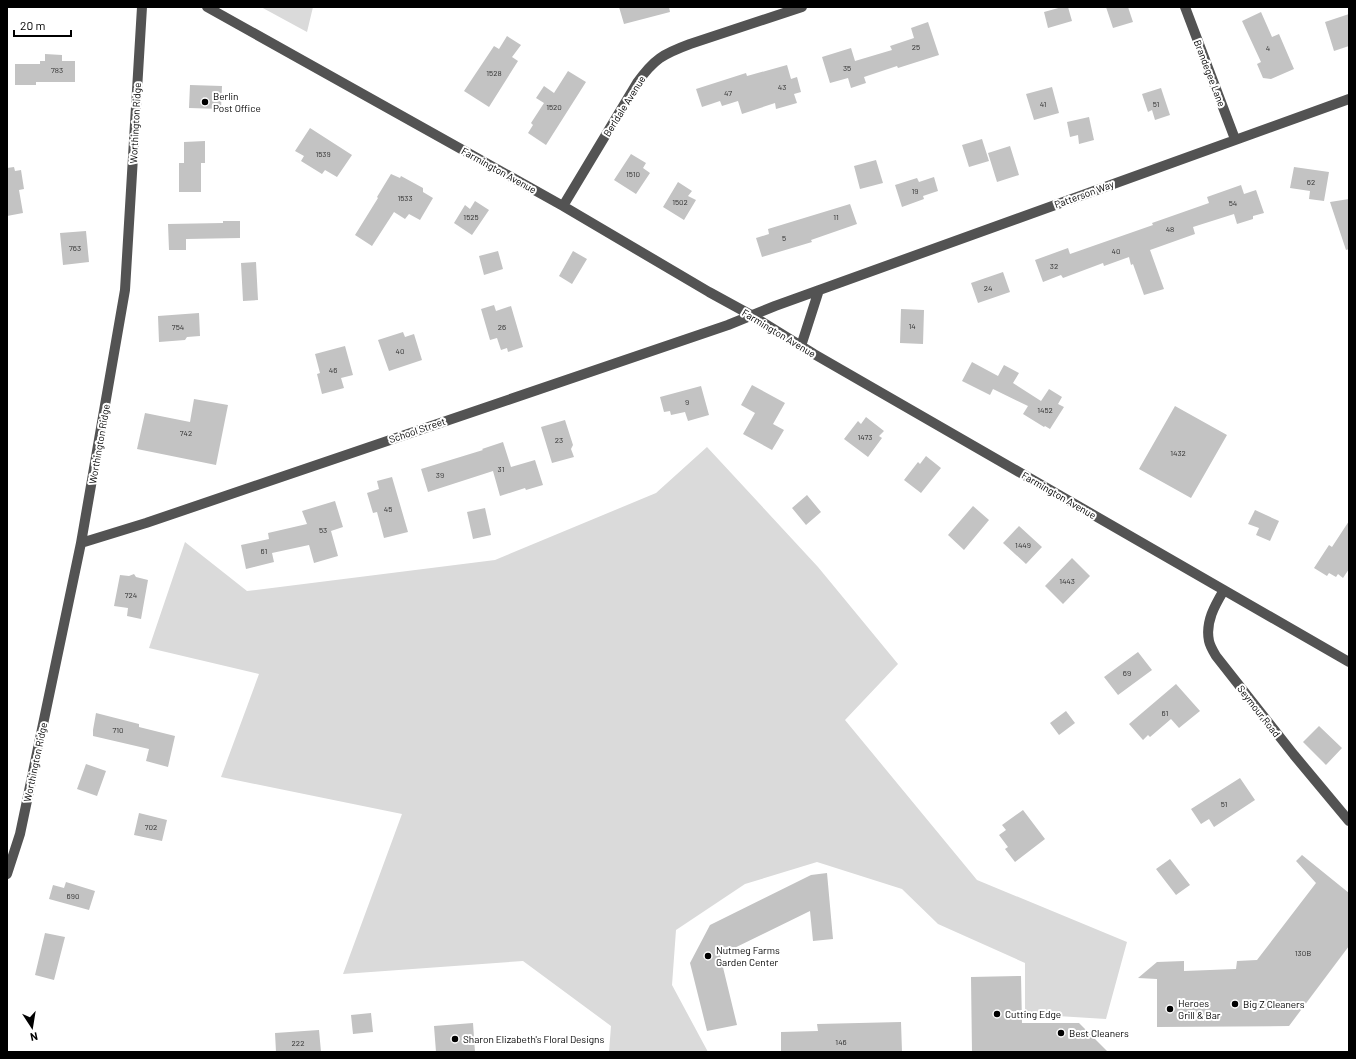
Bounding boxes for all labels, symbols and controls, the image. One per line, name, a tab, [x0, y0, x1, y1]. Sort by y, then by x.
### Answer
scale bar	[14, 12, 71, 38]
text: 20 m	[20, 18, 46, 32]
street label: Brandegee Lane	[1192, 38, 1228, 108]
house number: 25	[912, 42, 920, 52]
house number: 4	[1266, 43, 1270, 53]
house number: 35	[843, 63, 851, 73]
house number: 783	[51, 65, 63, 75]
house number: 1528	[486, 68, 502, 78]
street label: Berldale Avenue	[600, 73, 648, 139]
street label: Worthington Ridge	[127, 82, 143, 164]
house number: 43	[778, 82, 786, 92]
house number: 47	[724, 88, 732, 98]
place label: Berlin Post Office	[213, 90, 261, 114]
marker: Berlin Post Office	[200, 97, 210, 107]
house number: 41	[1040, 99, 1046, 109]
house number: 51	[1153, 99, 1160, 109]
house number: 1520	[546, 102, 562, 112]
street label: Farmington Avenue	[459, 144, 539, 196]
house number: 1539	[315, 149, 331, 159]
house number: 1510	[626, 169, 640, 179]
house number: 62	[1307, 177, 1315, 187]
street label: Patterson Way	[1053, 178, 1116, 210]
house number: 19	[912, 186, 918, 196]
house number: 1533	[397, 193, 413, 203]
house number: 1502	[672, 197, 688, 207]
house number: 54	[1229, 198, 1237, 208]
house number: 1525	[463, 212, 479, 222]
house number: 11	[833, 212, 839, 222]
house number: 48	[1166, 224, 1174, 234]
house number: 5	[782, 233, 786, 243]
house number: 763	[69, 243, 81, 253]
house number: 40	[1112, 246, 1120, 256]
house number: 32	[1050, 261, 1058, 271]
house number: 24	[984, 283, 992, 293]
street label: Farmington Avenue	[740, 306, 818, 360]
house number: 14	[908, 321, 916, 331]
house number: 754	[172, 322, 184, 332]
house number: 26	[498, 322, 506, 332]
house number: 40	[396, 346, 404, 356]
house number: 46	[329, 365, 337, 375]
house number: 9	[685, 397, 689, 407]
street label: Worthington Ridge	[86, 403, 112, 485]
house number: 1452	[1037, 405, 1053, 415]
street label: School Street	[387, 415, 447, 445]
house number: 742	[180, 428, 192, 438]
house number: 1473	[858, 432, 872, 442]
house number: 23	[555, 435, 563, 445]
house number: 1432	[1170, 448, 1186, 458]
house number: 31	[498, 464, 505, 474]
street label: Farmington Avenue	[1020, 469, 1098, 521]
house number: 39	[436, 470, 444, 480]
house number: 45	[384, 504, 392, 514]
house number: 53	[319, 525, 327, 535]
house number: 1449	[1015, 540, 1031, 550]
house number: 61	[261, 546, 268, 556]
house number: 1443	[1059, 576, 1075, 586]
house number: 724	[125, 590, 137, 600]
house number: 69	[1123, 668, 1131, 678]
street label: Seymour Road	[1235, 683, 1283, 739]
house number: 61	[1162, 708, 1169, 718]
street label: Worthington Ridge	[21, 721, 49, 803]
house number: 710	[112, 725, 124, 735]
house number: 51	[1221, 799, 1228, 809]
house number: 702	[145, 822, 157, 832]
house number: 690	[67, 891, 79, 901]
place label: Nutmeg Farms Garden Center	[716, 944, 780, 968]
house number: 130B	[1295, 948, 1311, 958]
marker: Nutmeg Farms Garden Center	[703, 951, 713, 961]
place label: Heroes Grill & Bar	[1178, 997, 1221, 1021]
place label: Big Z Cleaners	[1243, 998, 1305, 1010]
marker: Big Z Cleaners	[1230, 999, 1240, 1009]
marker: Heroes Grill & Bar	[1165, 1004, 1175, 1014]
north arrow	[12, 1007, 52, 1047]
place label: Cutting Edge	[1005, 1008, 1061, 1020]
marker: Cutting Edge	[992, 1009, 1002, 1019]
place label: Best Cleaners	[1069, 1027, 1129, 1039]
marker: Best Cleaners	[1056, 1028, 1066, 1038]
text: N	[29, 1030, 39, 1044]
place label: Sharon Elizabeth's Floral Designs	[463, 1033, 604, 1045]
marker: Sharon Elizabeth's Floral Designs	[450, 1034, 460, 1044]
house number: 146	[835, 1037, 847, 1047]
house number: 222	[292, 1038, 304, 1048]

